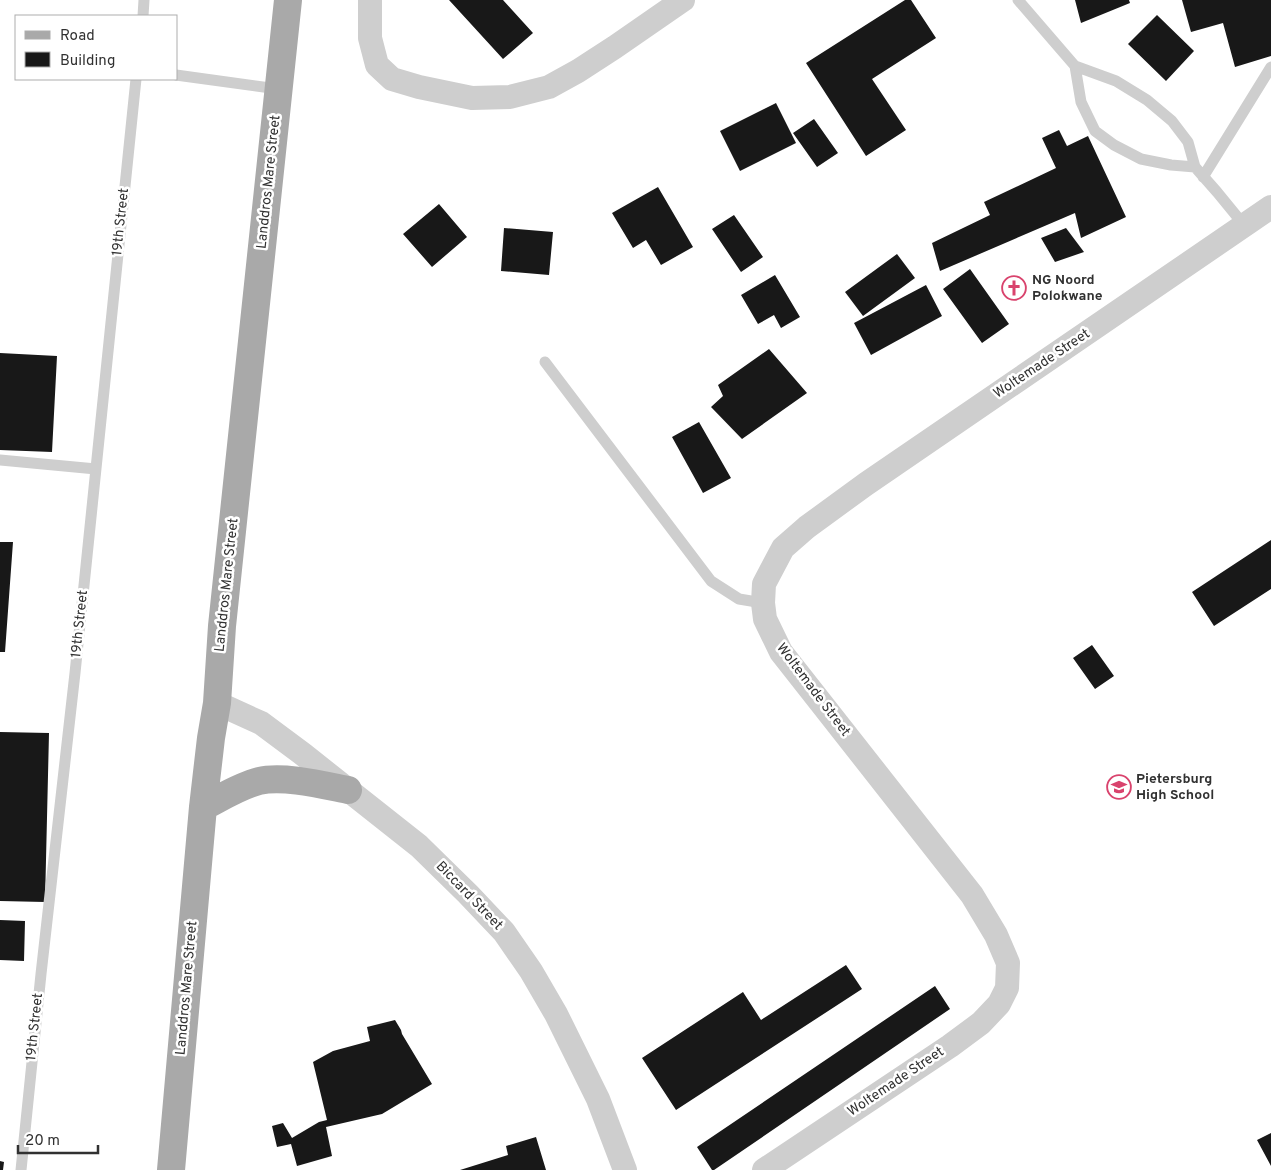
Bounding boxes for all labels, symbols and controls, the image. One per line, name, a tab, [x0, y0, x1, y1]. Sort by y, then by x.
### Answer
legend	[15, 15, 178, 80]
text: Road	[60, 27, 95, 46]
text: Building	[60, 52, 115, 71]
street label: Landdros Mare Street	[254, 114, 284, 250]
street label: 19th Street	[109, 187, 133, 257]
place label: NG Noord Polokwane	[1032, 272, 1103, 305]
church icon: NG Noord Polokwane	[1001, 275, 1027, 301]
street label: Woltemade Street	[991, 325, 1093, 403]
street label: Landdros Mare Street	[212, 517, 242, 653]
street label: 19th Street	[68, 589, 92, 659]
street label: Woltemade Street	[772, 640, 854, 740]
place label: Pietersburg High School	[1136, 771, 1214, 804]
school or university icon: Pietersburg High School	[1106, 774, 1132, 800]
street label: Biccard Street	[432, 858, 506, 934]
street label: Landdros Mare Street	[173, 920, 201, 1056]
street label: 19th Street	[23, 992, 47, 1062]
street label: Woltemade Street	[845, 1043, 947, 1121]
scale bar	[18, 1122, 98, 1154]
text: 20 m	[25, 1132, 60, 1151]

